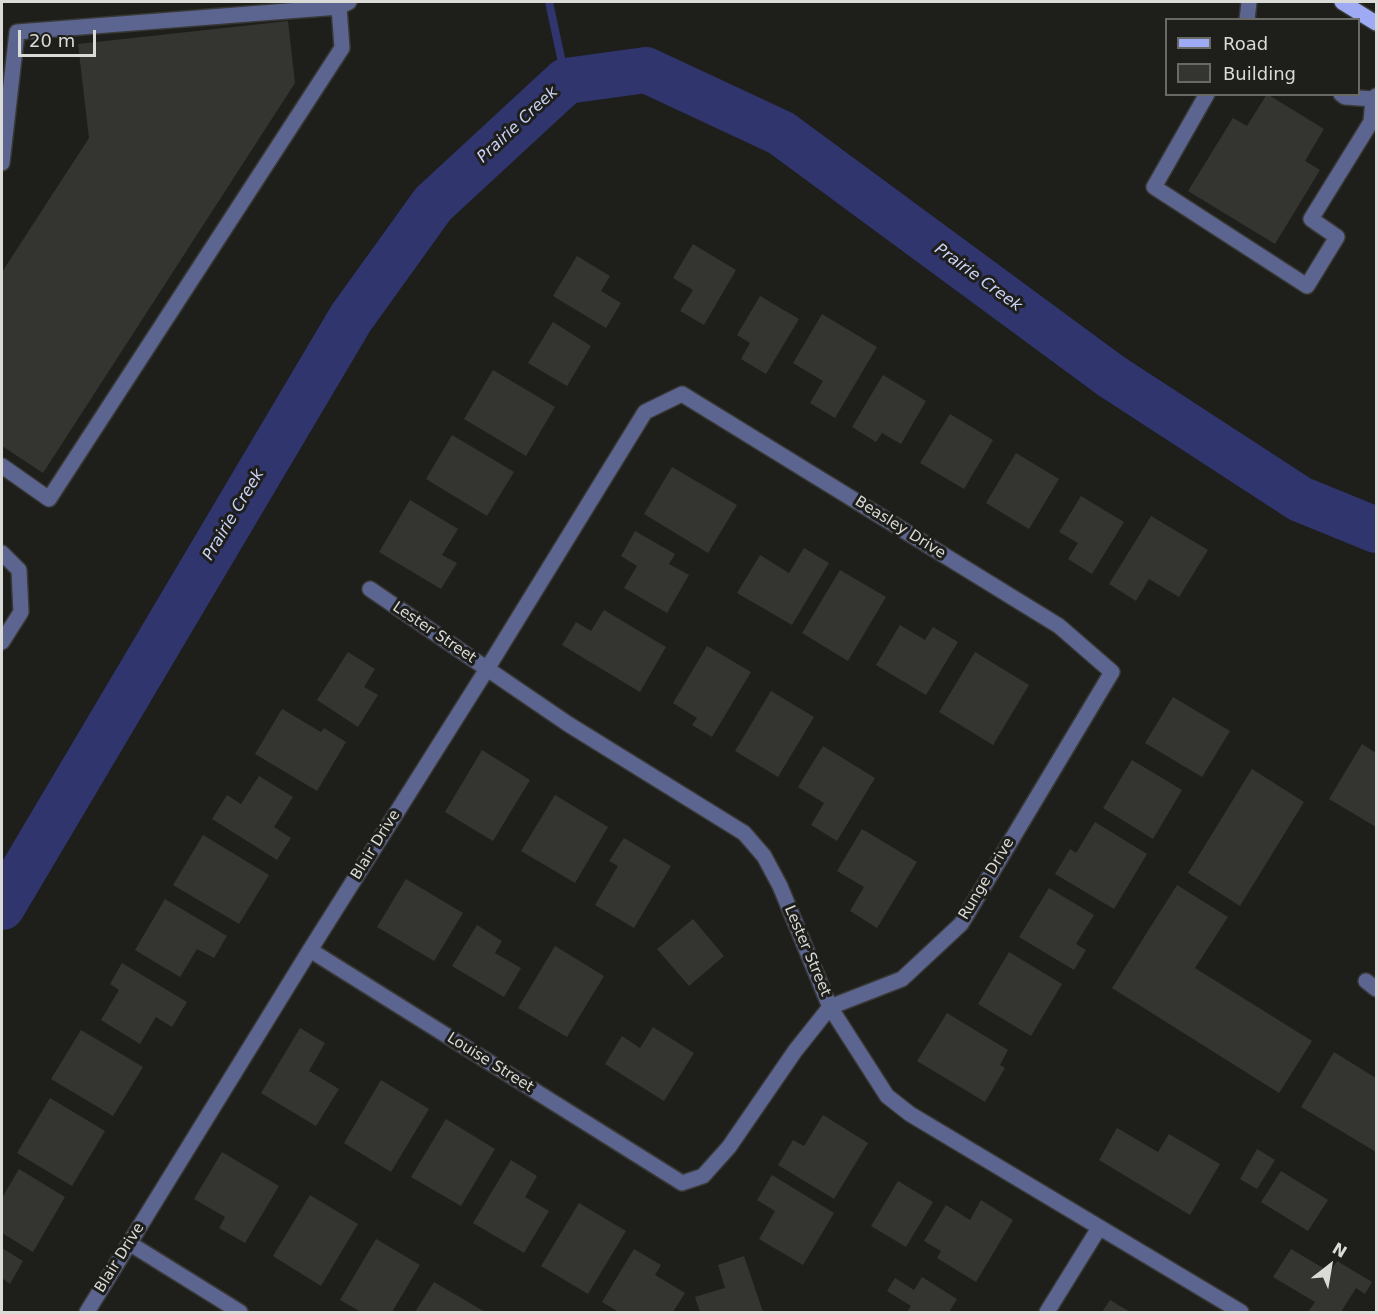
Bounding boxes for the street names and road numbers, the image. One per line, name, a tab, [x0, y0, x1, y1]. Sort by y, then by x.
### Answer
street label: Beasley Drive	[851, 493, 949, 563]
street label: Lester Street	[389, 598, 479, 668]
street label: Blair Drive	[348, 807, 404, 883]
street label: Runge Drive	[956, 835, 1018, 923]
street label: Lester Street	[780, 903, 834, 999]
street label: Louise Street	[444, 1029, 536, 1097]
street label: Blair Drive	[92, 1220, 148, 1296]

